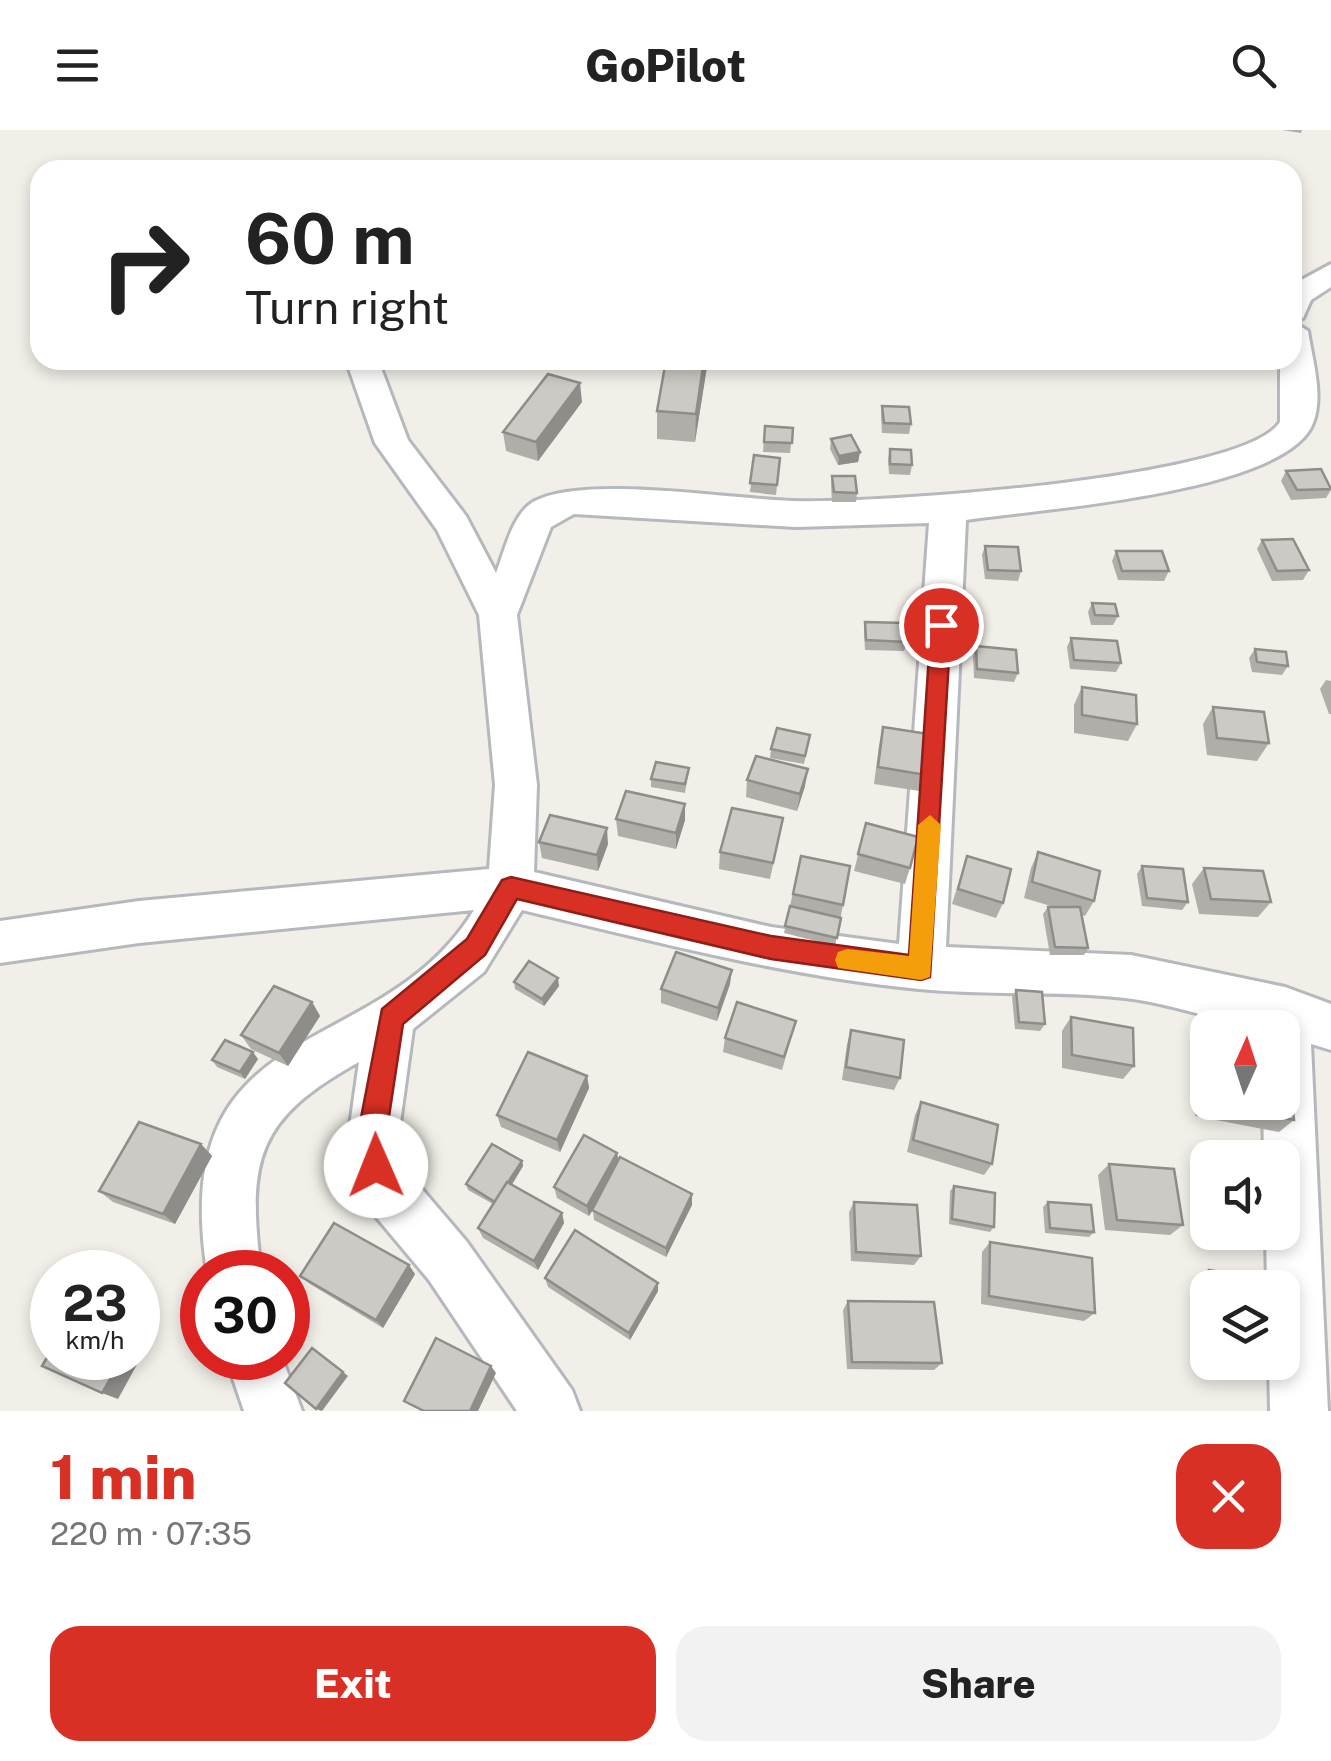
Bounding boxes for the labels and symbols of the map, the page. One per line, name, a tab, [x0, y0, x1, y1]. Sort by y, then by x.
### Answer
pin	[899, 583, 984, 668]
north arrow	[1190, 1010, 1300, 1120]
position arrow	[324, 1114, 428, 1218]
speed limit sign: 30	[180, 1250, 310, 1380]

